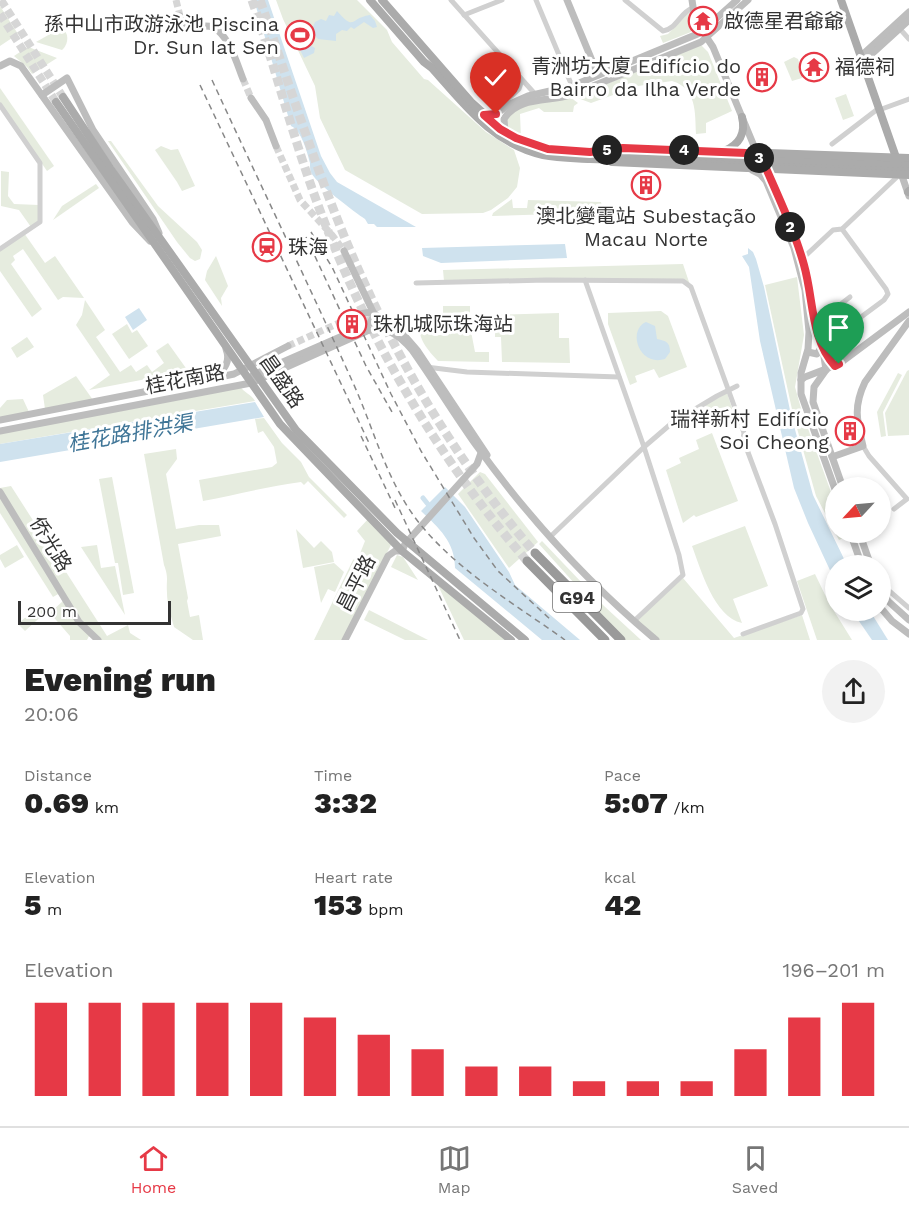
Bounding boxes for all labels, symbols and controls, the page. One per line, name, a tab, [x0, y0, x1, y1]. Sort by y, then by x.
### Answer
temple icon: 啟德星君爺爺	[687, 5, 719, 37]
place label: 啟德星君爺爺	[724, 9, 844, 33]
place label: 孫中山市政游泳池 Piscina Dr. Sun Iat Sen	[44, 12, 279, 59]
sports icon: 孫中山市政游泳池 Piscina Dr. Sun Iat Sen	[284, 19, 316, 51]
temple icon: 福德祠	[798, 51, 830, 83]
pin	[470, 52, 521, 114]
place label: 青洲坊大廈 Edifício do Bairro da Ilha Verde	[531, 54, 741, 101]
place label: 福德祠	[835, 55, 895, 79]
icon: check	[479, 61, 512, 94]
building icon: 青洲坊大廈 Edifício do Bairro da Ilha Verde	[746, 61, 778, 93]
pin: 5	[592, 135, 622, 165]
pin: 4	[669, 135, 699, 165]
text: 5	[602, 140, 612, 159]
text: 4	[679, 140, 689, 159]
pin: 3	[744, 143, 774, 173]
text: 3	[754, 148, 764, 167]
building icon: 澳北變電站 Subestação Macau Norte	[630, 169, 662, 201]
place label: 澳北變電站 Subestação Macau Norte	[536, 204, 756, 251]
pin: 2	[775, 212, 805, 242]
text: 2	[785, 217, 795, 236]
station icon: 珠海	[251, 231, 283, 263]
place label: 珠海	[288, 235, 328, 259]
pin	[813, 302, 864, 364]
building icon: 珠机城际珠海站	[336, 308, 368, 340]
icon: arrive	[822, 311, 855, 344]
place label: 珠机城际珠海站	[373, 312, 513, 336]
street label: 昌盛路	[255, 350, 309, 412]
street label: 桂花南路	[143, 360, 227, 398]
place label: 瑞祥新村 Edifício Soi Cheong	[670, 407, 829, 454]
water label: 桂花路排洪渠	[66, 409, 197, 456]
building icon: 瑞祥新村 Edifício Soi Cheong	[834, 415, 866, 447]
north arrow	[825, 477, 891, 543]
map controls	[825, 477, 891, 621]
street label: 侨光路	[25, 512, 77, 576]
street label: 昌平路	[332, 551, 380, 615]
button: layers	[825, 555, 891, 621]
road number: G94	[553, 582, 601, 612]
scale bar	[18, 598, 171, 626]
text: 200 m	[27, 602, 77, 621]
text: Evening run	[24, 660, 216, 699]
button: share	[822, 660, 885, 723]
text: 20:06	[24, 702, 79, 726]
text: Distance	[24, 766, 92, 785]
text: Time	[314, 766, 352, 785]
text: Pace	[604, 766, 641, 785]
text: 0.69	[24, 785, 89, 820]
text: 3:32	[314, 785, 377, 820]
text: 5:07	[604, 785, 668, 820]
text: km	[89, 798, 119, 817]
text: /km	[668, 798, 705, 817]
text: Elevation	[24, 868, 95, 887]
text: Heart rate	[314, 868, 393, 887]
text: kcal	[604, 868, 636, 887]
text: 5	[24, 887, 42, 922]
text: 153	[314, 887, 363, 922]
text: 42	[604, 887, 641, 922]
text: m	[42, 900, 62, 919]
text: bpm	[363, 900, 404, 919]
text: Elevation	[24, 958, 113, 982]
text: 196–201 m	[782, 958, 885, 982]
tab: Home	[131, 1142, 176, 1197]
tab: Map	[438, 1142, 471, 1197]
tab: Saved	[732, 1142, 778, 1197]

